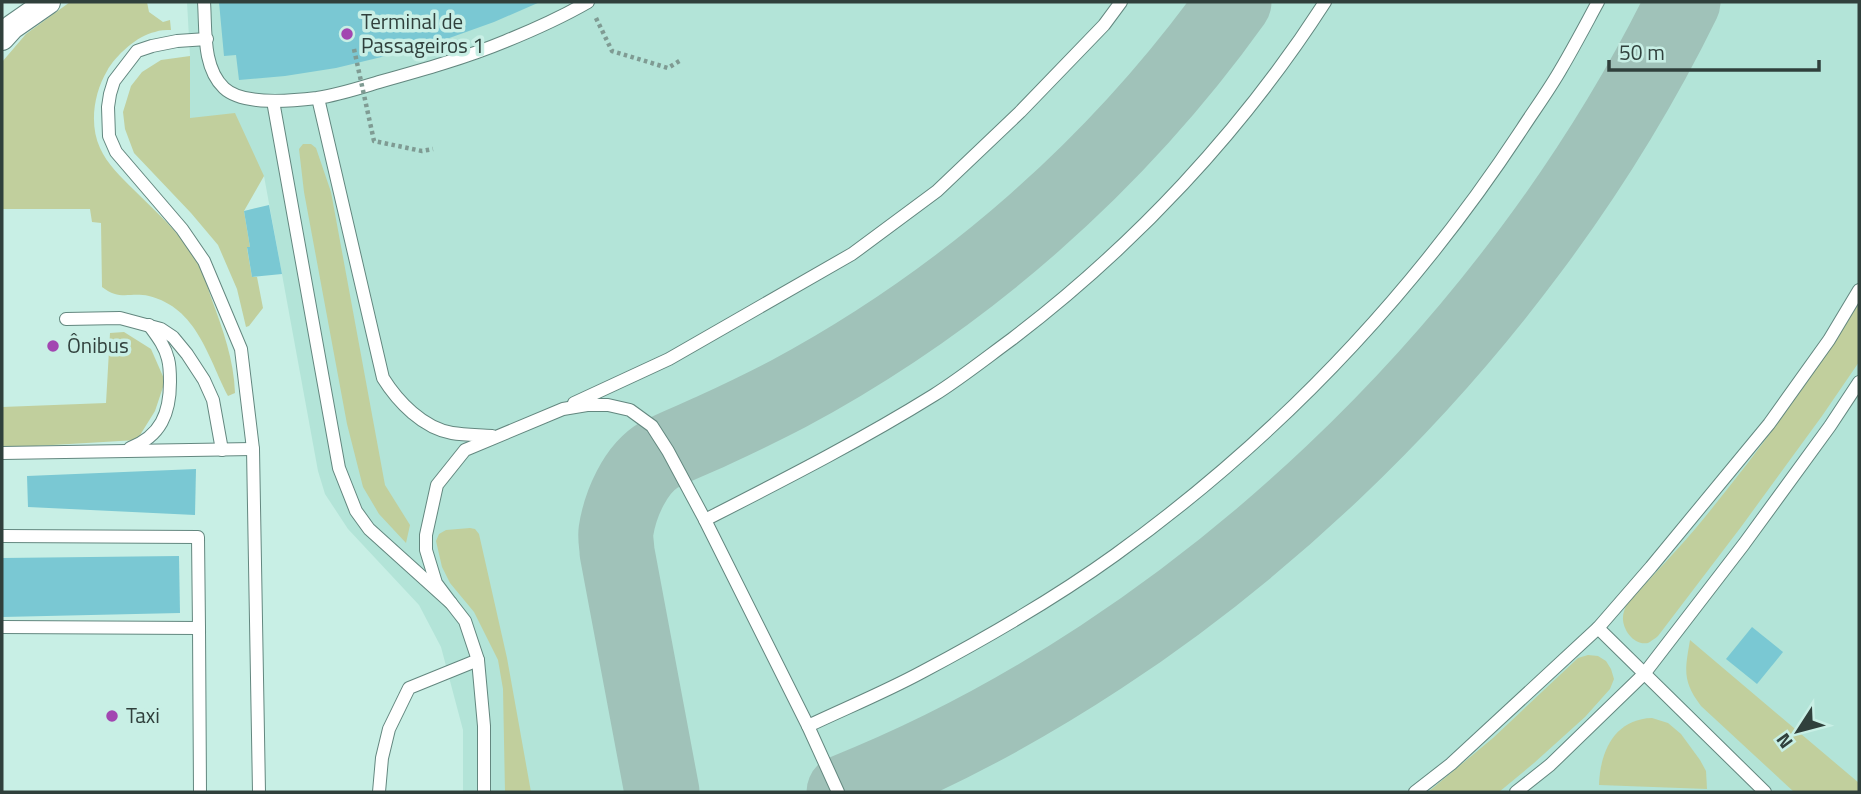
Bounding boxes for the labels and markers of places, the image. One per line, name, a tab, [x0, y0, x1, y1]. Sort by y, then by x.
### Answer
place label: Terminal de Passageiros 1	[361, 5, 484, 61]
marker: Terminal de Passageiros 1	[339, 26, 355, 42]
place label: Ônibus	[67, 329, 129, 361]
marker: Ônibus	[45, 338, 61, 354]
place label: Taxi	[126, 699, 160, 731]
marker: Taxi	[104, 708, 120, 724]

